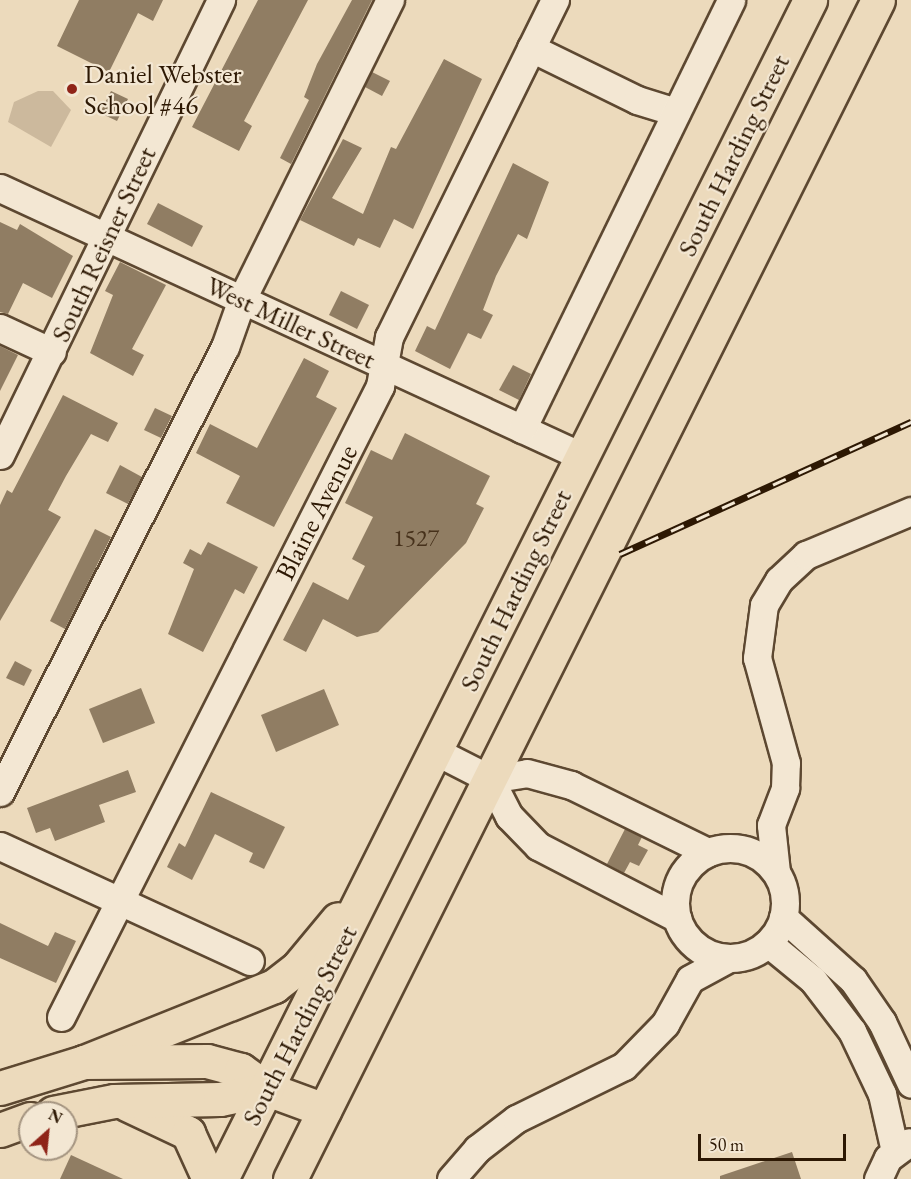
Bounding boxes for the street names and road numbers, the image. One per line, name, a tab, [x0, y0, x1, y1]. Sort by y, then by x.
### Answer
street label: South Harding Street	[670, 49, 796, 261]
street label: South Reisner Street	[44, 141, 162, 347]
street label: West Miller Street	[201, 269, 381, 375]
street label: Blaine Avenue	[268, 439, 364, 585]
street label: South Harding Street	[452, 484, 578, 696]
street label: South Harding Street	[234, 919, 364, 1131]

